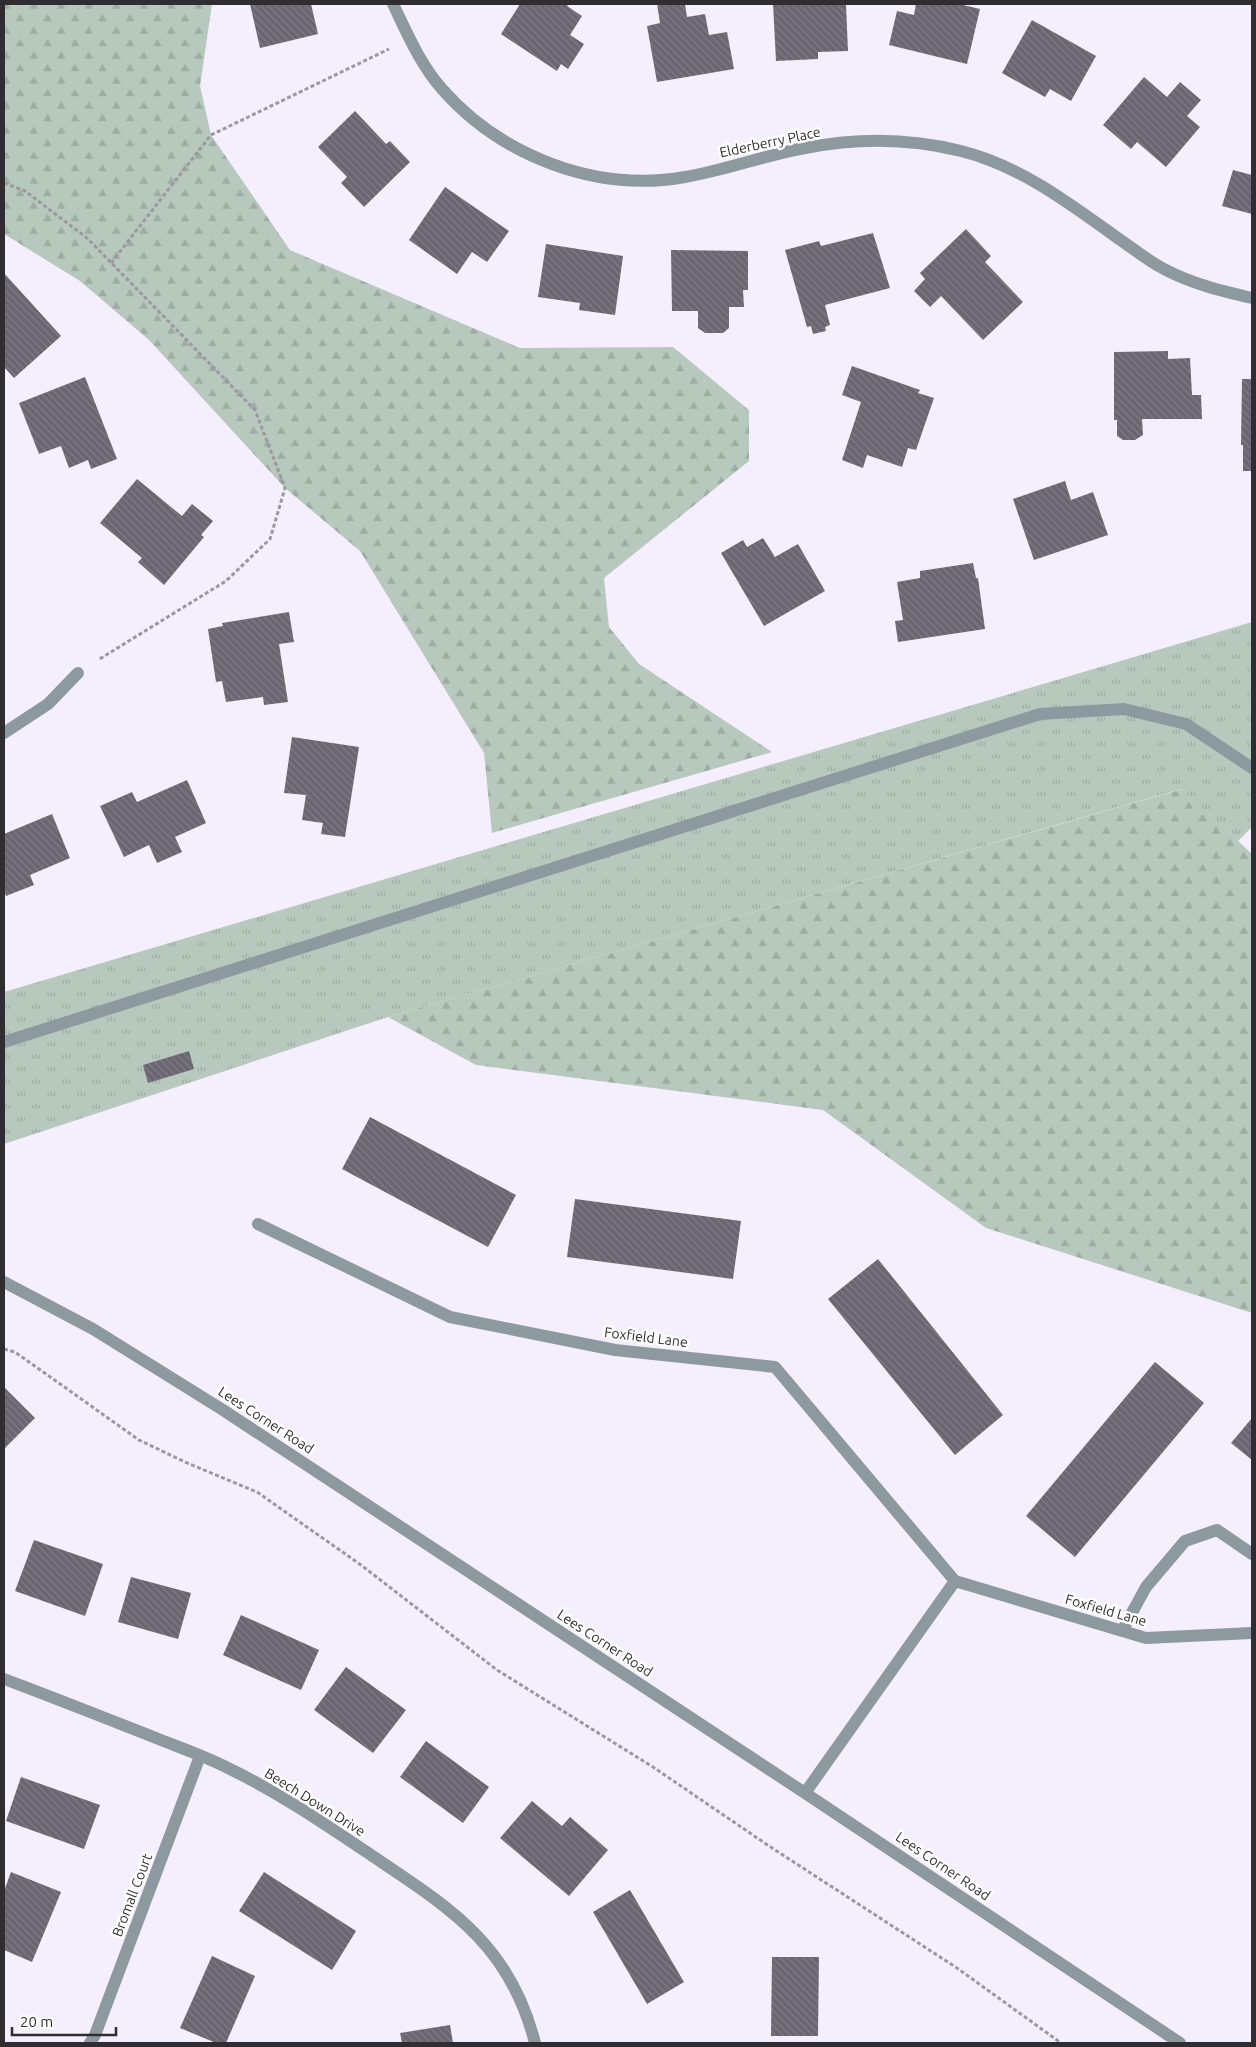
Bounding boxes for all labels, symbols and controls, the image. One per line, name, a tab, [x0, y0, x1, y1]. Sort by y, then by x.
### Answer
street label: Elderberry Place	[718, 123, 822, 161]
street label: Foxfield Lane	[603, 1324, 689, 1350]
street label: Lees Corner Road	[215, 1383, 317, 1457]
street label: Foxfield Lane	[1063, 1591, 1149, 1629]
street label: Lees Corner Road	[554, 1606, 656, 1680]
street label: Beech Down Drive	[262, 1765, 368, 1839]
street label: Lees Corner Road	[893, 1828, 993, 1904]
street label: Bromall Court	[109, 1851, 155, 1939]
scale bar	[12, 2004, 116, 2036]
text: 20 m	[20, 2013, 53, 2030]

